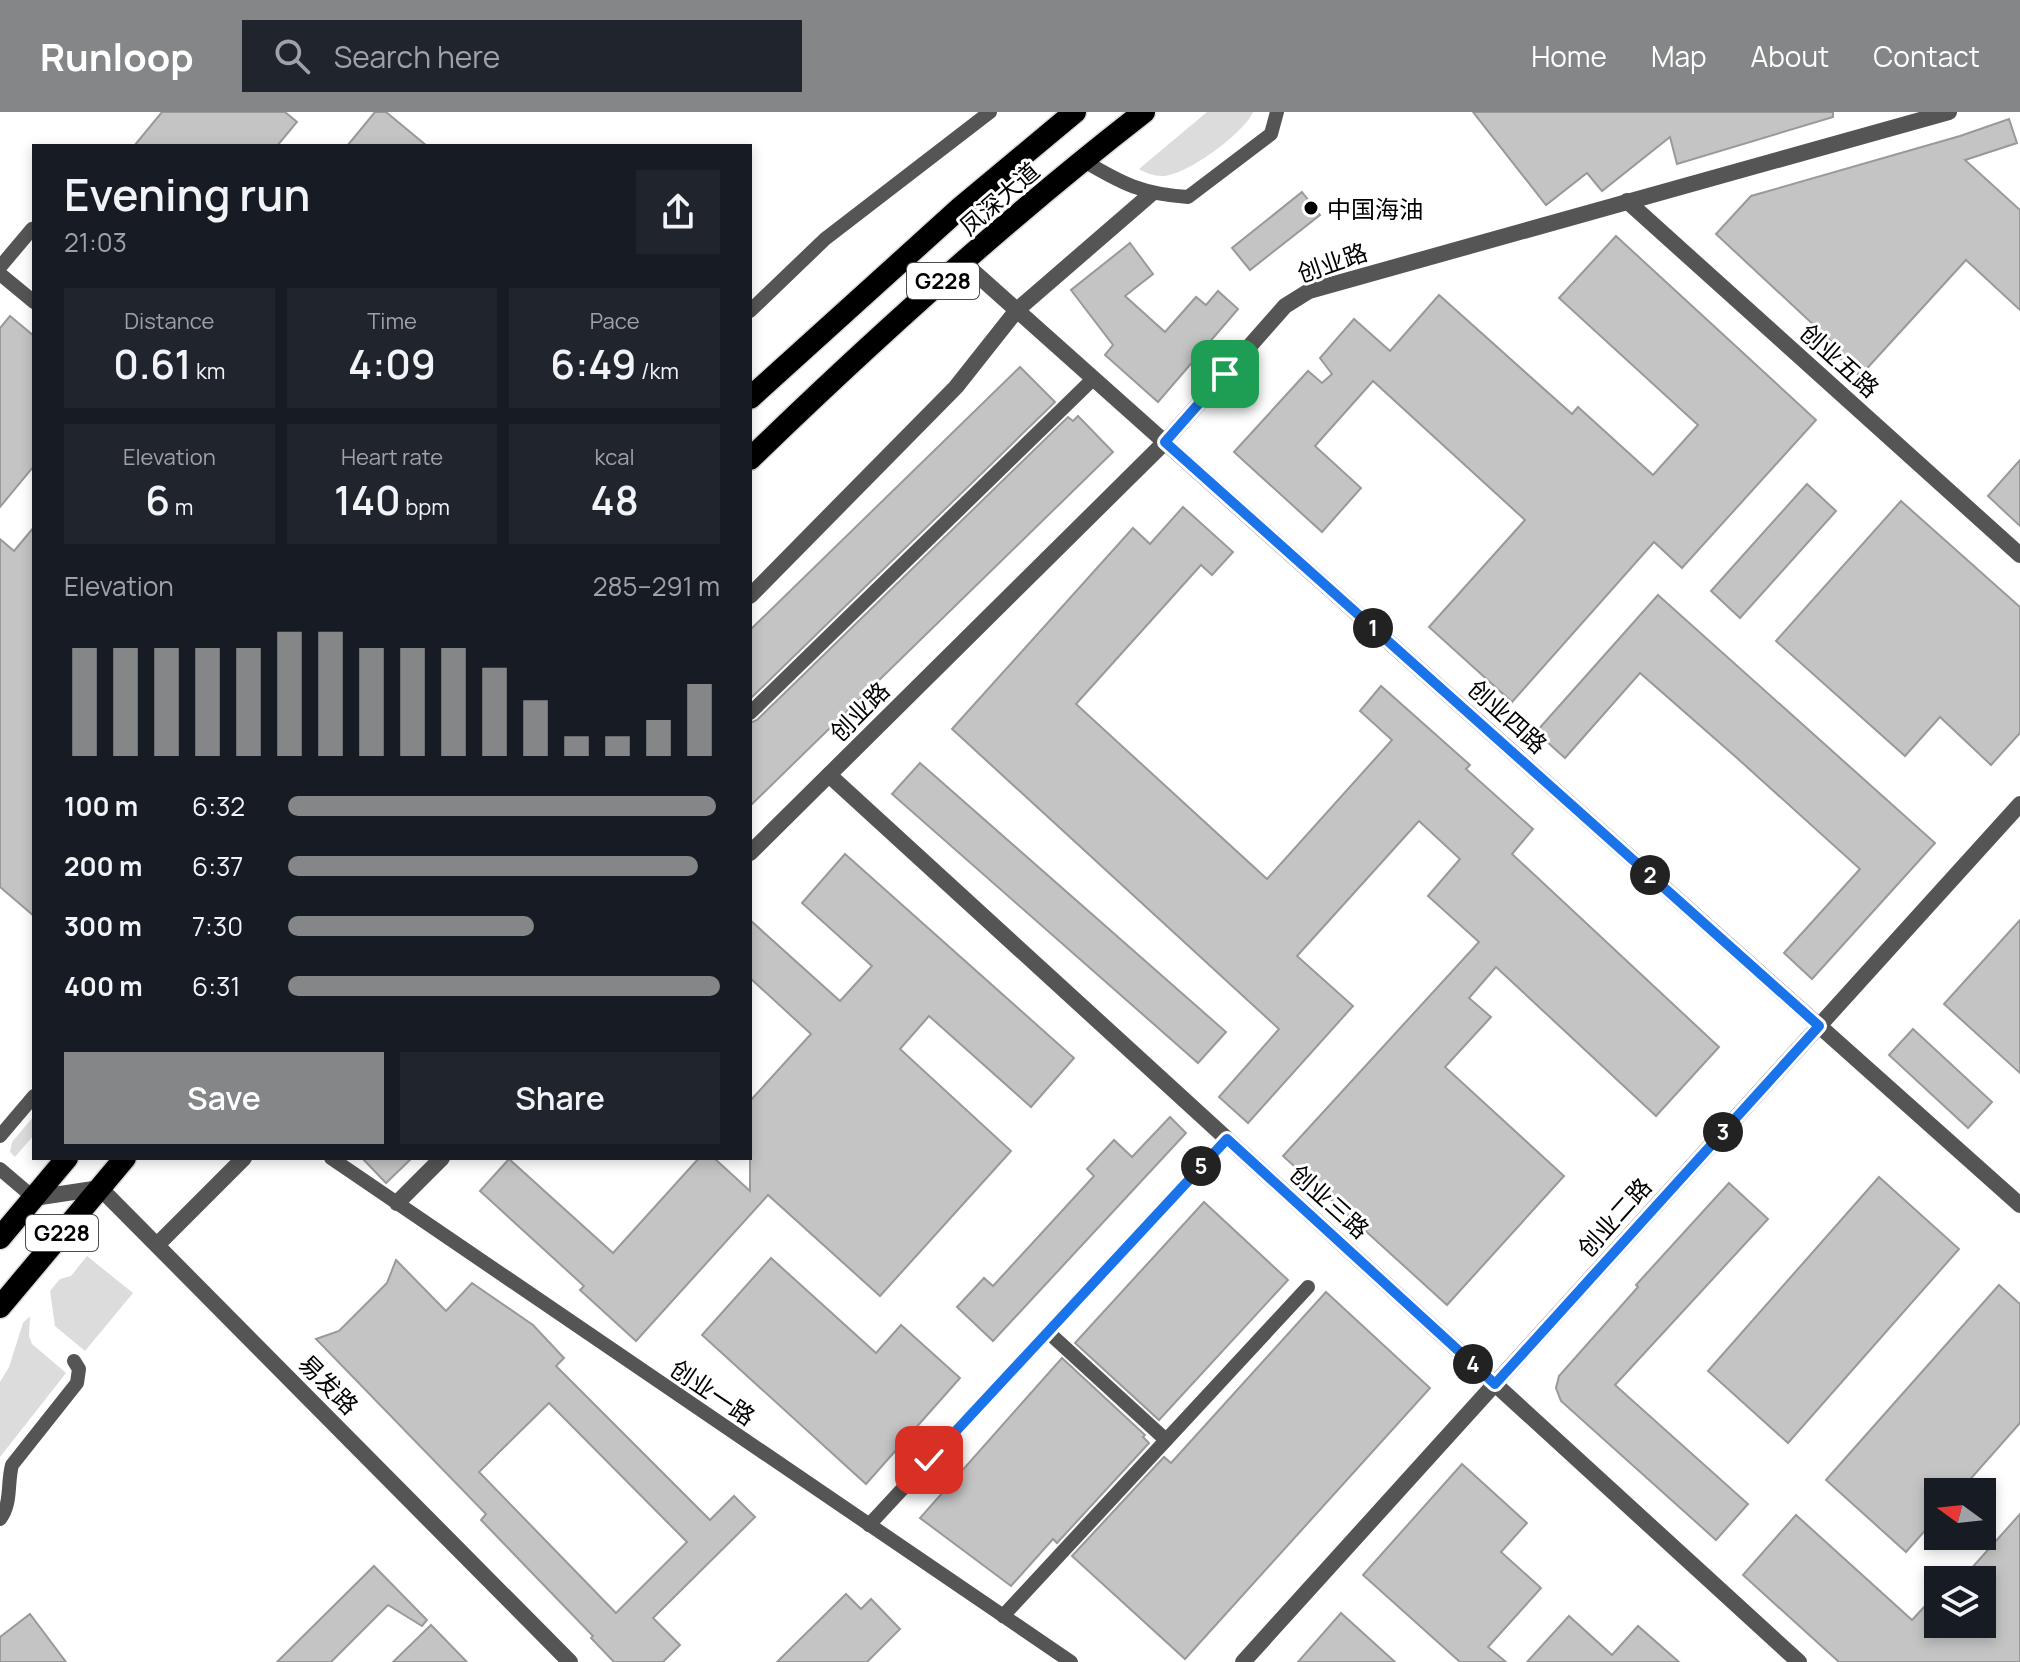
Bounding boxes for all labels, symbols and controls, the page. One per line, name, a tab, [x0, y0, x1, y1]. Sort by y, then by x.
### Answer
search box	[242, 20, 802, 92]
text: Runloop	[40, 30, 194, 82]
icon: search	[270, 34, 314, 78]
text: Search here	[334, 36, 500, 77]
text: Home	[1531, 37, 1607, 75]
text: Map	[1651, 37, 1707, 75]
text: About	[1751, 37, 1829, 75]
text: Contact	[1873, 37, 1980, 75]
street label: 凤深大道	[952, 154, 1046, 242]
text: Evening run	[64, 164, 310, 224]
button: share	[636, 170, 720, 254]
place label: 中国海油	[1327, 192, 1423, 225]
marker: 中国海油	[1302, 199, 1320, 217]
text: 21:03	[64, 224, 127, 260]
street label: 创业路	[1293, 235, 1371, 289]
road number: G228	[907, 263, 979, 299]
text: Distance	[124, 306, 214, 336]
text: Time	[367, 306, 417, 336]
text: Pace	[590, 306, 640, 336]
street label: 创业五路	[1793, 316, 1887, 404]
text: 0.61	[113, 336, 191, 391]
text: 4:09	[348, 336, 436, 391]
text: 6:49	[550, 336, 636, 391]
pin	[1191, 340, 1259, 408]
icon: arrive	[1203, 352, 1247, 396]
text: km	[191, 356, 225, 386]
text: /km	[636, 356, 679, 386]
text: Elevation	[123, 442, 216, 472]
text: Heart rate	[341, 442, 443, 472]
text: kcal	[595, 442, 635, 472]
text: 6	[145, 472, 170, 527]
text: 140	[334, 472, 401, 527]
text: 48	[591, 472, 639, 527]
text: m	[170, 492, 193, 522]
text: bpm	[401, 492, 450, 522]
text: Elevation	[64, 568, 174, 604]
text: 285–291 m	[593, 568, 720, 604]
pin: 1	[1353, 608, 1393, 648]
text: 1	[1368, 613, 1378, 643]
street label: 创业四路	[1461, 672, 1555, 760]
street label: 创业路	[822, 674, 896, 748]
text: 100 m	[64, 788, 138, 824]
text: 6:32	[192, 788, 245, 824]
text: 200 m	[64, 848, 142, 884]
text: 6:37	[192, 848, 243, 884]
pin: 2	[1630, 855, 1670, 895]
text: 2	[1643, 860, 1657, 890]
text: 300 m	[64, 908, 142, 944]
text: 7:30	[192, 908, 243, 944]
text: 400 m	[64, 968, 143, 1004]
text: 6:31	[192, 968, 240, 1004]
button: Save	[64, 1052, 384, 1144]
button: Share	[400, 1052, 720, 1144]
pin: 3	[1703, 1112, 1743, 1152]
text: 3	[1717, 1117, 1729, 1147]
pin: 5	[1181, 1146, 1221, 1186]
text: 5	[1195, 1151, 1207, 1181]
street label: 创业三路	[1283, 1157, 1377, 1245]
street label: 创业二路	[1570, 1170, 1658, 1264]
road number: G228	[26, 1215, 98, 1251]
pin: 4	[1453, 1344, 1493, 1384]
street label: 易发路	[292, 1347, 366, 1421]
text: 4	[1466, 1349, 1480, 1379]
street label: 创业一路	[664, 1351, 762, 1433]
pin	[895, 1426, 963, 1494]
icon: check	[907, 1438, 951, 1482]
north arrow	[1924, 1478, 1996, 1550]
map controls	[1924, 1478, 1996, 1638]
button: layers	[1924, 1566, 1996, 1638]

